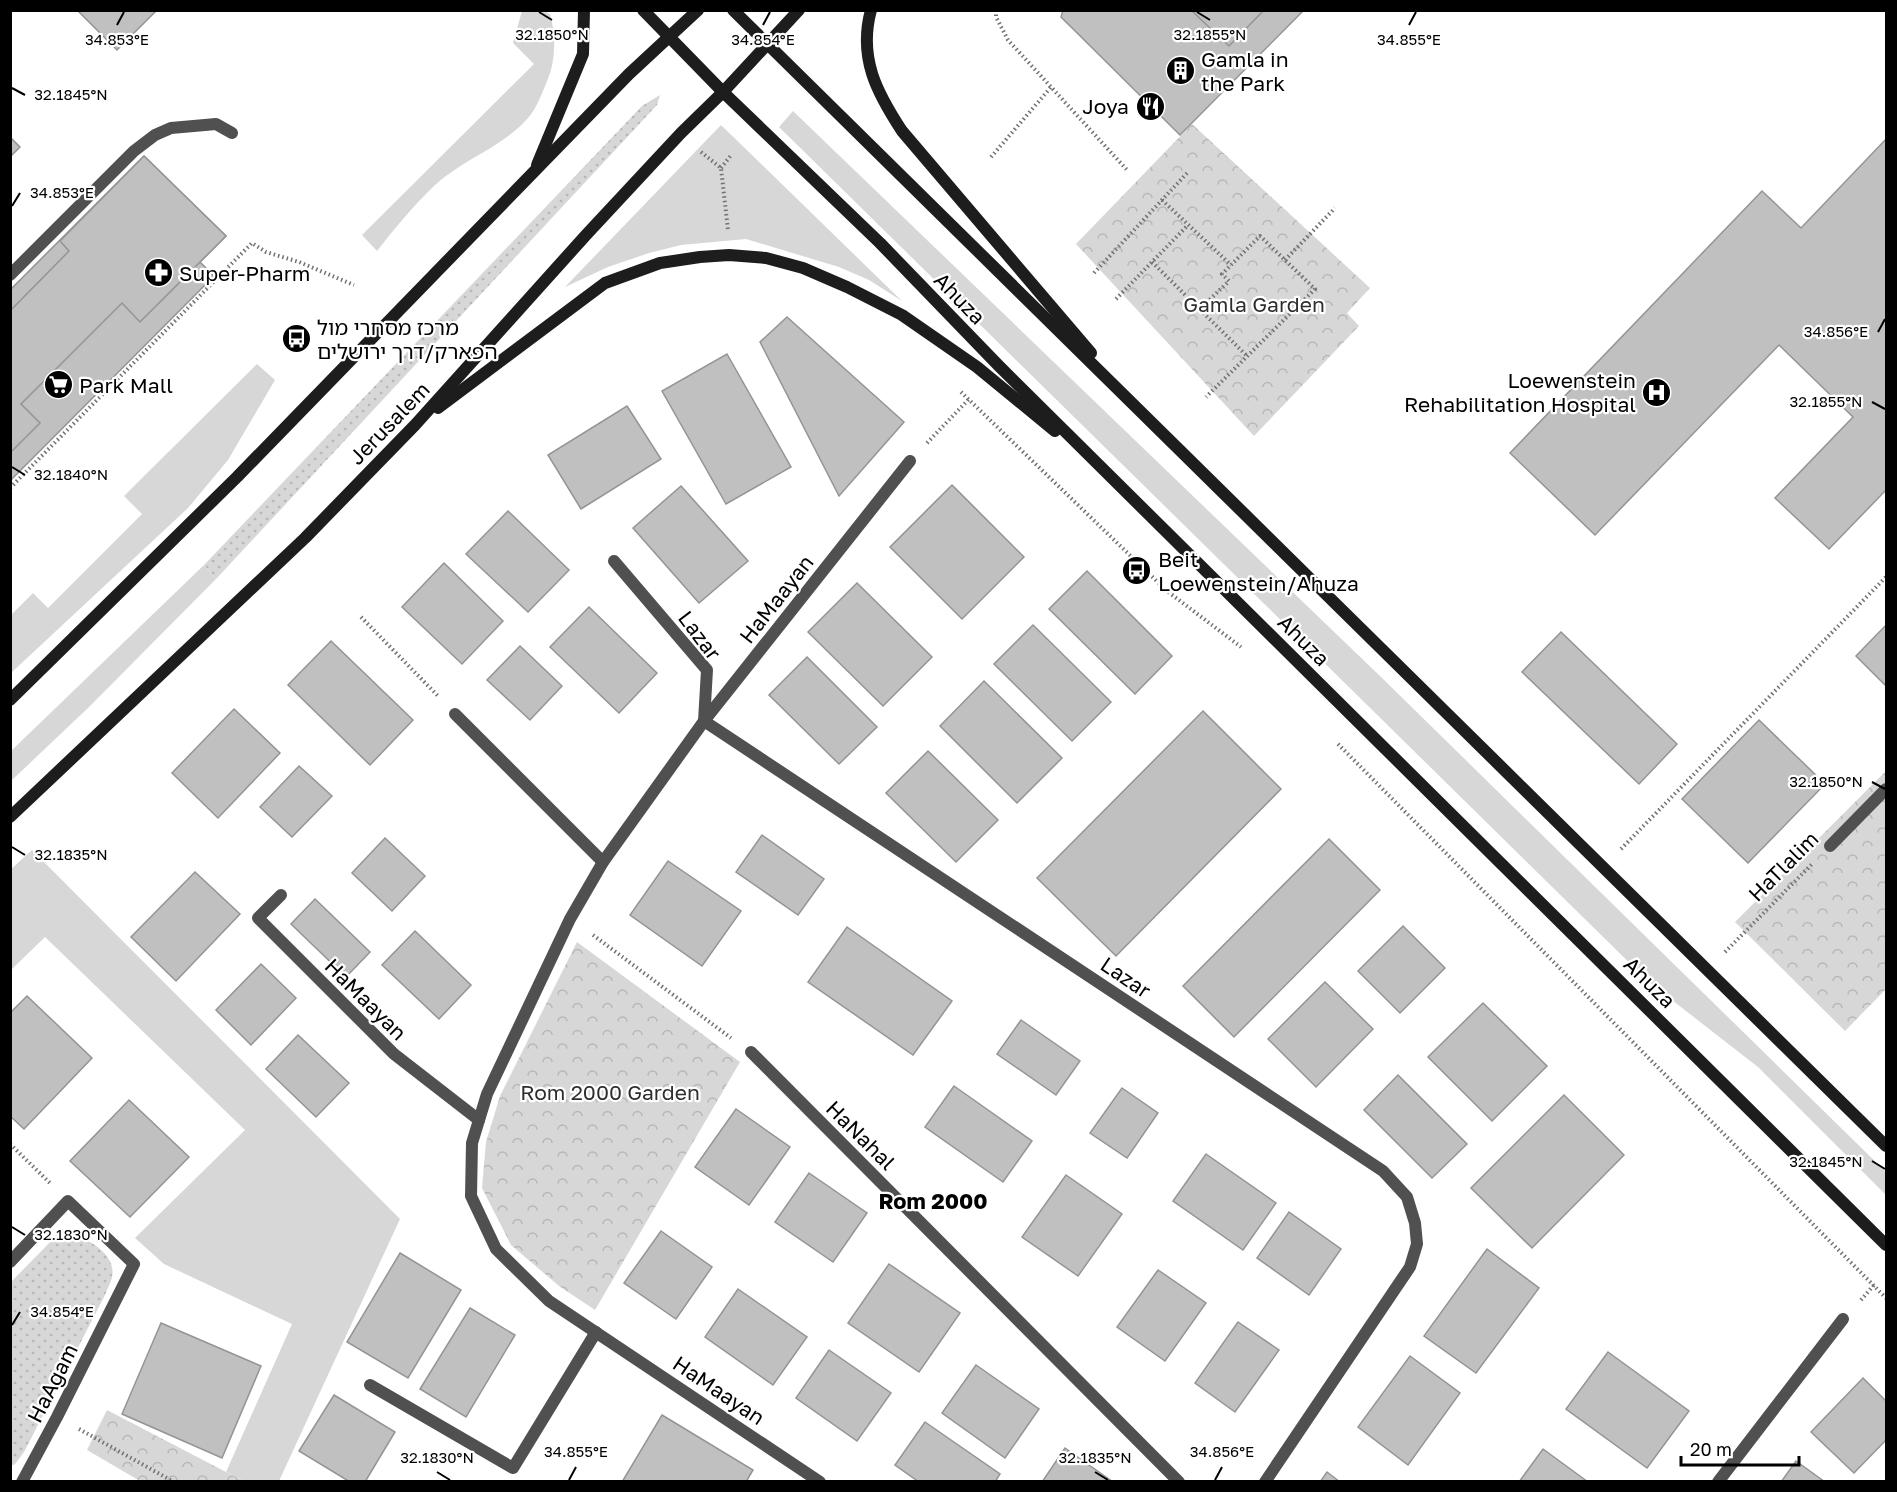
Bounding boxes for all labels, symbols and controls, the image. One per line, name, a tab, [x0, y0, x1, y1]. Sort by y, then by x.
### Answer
text: 32.1850°N	[515, 25, 589, 43]
text: 32.1855°N	[1173, 25, 1247, 43]
text: 34.853°E	[85, 30, 149, 48]
text: 34.854°E	[731, 30, 795, 48]
text: 34.855°E	[1377, 30, 1441, 48]
place label: Gamla in the Park	[1201, 46, 1289, 96]
building icon: Gamla in the Park	[1164, 55, 1196, 87]
text: 32.1845°N	[34, 85, 108, 103]
restaurant icon: Joya	[1134, 90, 1166, 122]
place label: Joya	[1082, 93, 1129, 119]
text: 34.853°E	[30, 183, 94, 201]
pharmacy icon: Super-Pharm	[142, 257, 174, 289]
place label: Super-Pharm	[179, 260, 310, 286]
street label: Ahuza	[929, 267, 991, 329]
park label: Gamla Garden	[1183, 291, 1325, 317]
place label: מרכז מסחרי מול הפארק/דרך ירושלים	[317, 314, 498, 364]
text: 34.856°E	[1804, 322, 1868, 340]
bus stop icon: מרכז מסחרי מול הפארק/דרך ירושלים	[280, 323, 312, 355]
place label: Loewenstein Rehabilitation Hospital	[1404, 367, 1636, 417]
supermarket icon: Park Mall	[42, 369, 74, 401]
place label: Park Mall	[79, 372, 173, 398]
street label: Jerusalem	[343, 376, 435, 470]
hospital icon: Loewenstein Rehabilitation Hospital	[1641, 376, 1673, 408]
text: 32.1855°N	[1789, 392, 1863, 410]
text: 32.1840°N	[34, 465, 108, 483]
place label: Beit Loewenstein/Ahuza	[1158, 546, 1359, 596]
street label: HaMaayan	[733, 550, 819, 648]
bus stop icon: Beit Loewenstein/Ahuza	[1121, 555, 1153, 587]
street label: Lazar	[673, 605, 727, 665]
street label: Ahuza	[1273, 609, 1335, 671]
text: 32.1850°N	[1789, 772, 1863, 790]
street label: HaTlalim	[1743, 826, 1823, 906]
text: 32.1835°N	[34, 845, 108, 863]
street label: Lazar	[1096, 951, 1156, 1003]
street label: Ahuza	[1619, 951, 1681, 1013]
street label: HaMaayan	[320, 953, 412, 1045]
park label: Rom 2000 Garden	[520, 1079, 700, 1105]
street label: HaNahal	[821, 1095, 901, 1175]
text: 32.1845°N	[1789, 1152, 1863, 1170]
district label: Rom 2000	[878, 1187, 988, 1214]
text: 32.1830°N	[34, 1225, 108, 1243]
text: 34.854°E	[30, 1302, 94, 1320]
street label: HaAgam	[21, 1339, 83, 1427]
street label: HaMaayan	[668, 1350, 770, 1430]
scale bar	[1681, 1429, 1800, 1467]
text: 20 m	[1690, 1438, 1732, 1460]
text: 34.855°E	[544, 1442, 608, 1460]
text: 34.856°E	[1190, 1442, 1254, 1460]
text: 32.1830°N	[400, 1448, 474, 1466]
text: 32.1835°N	[1058, 1448, 1132, 1466]

